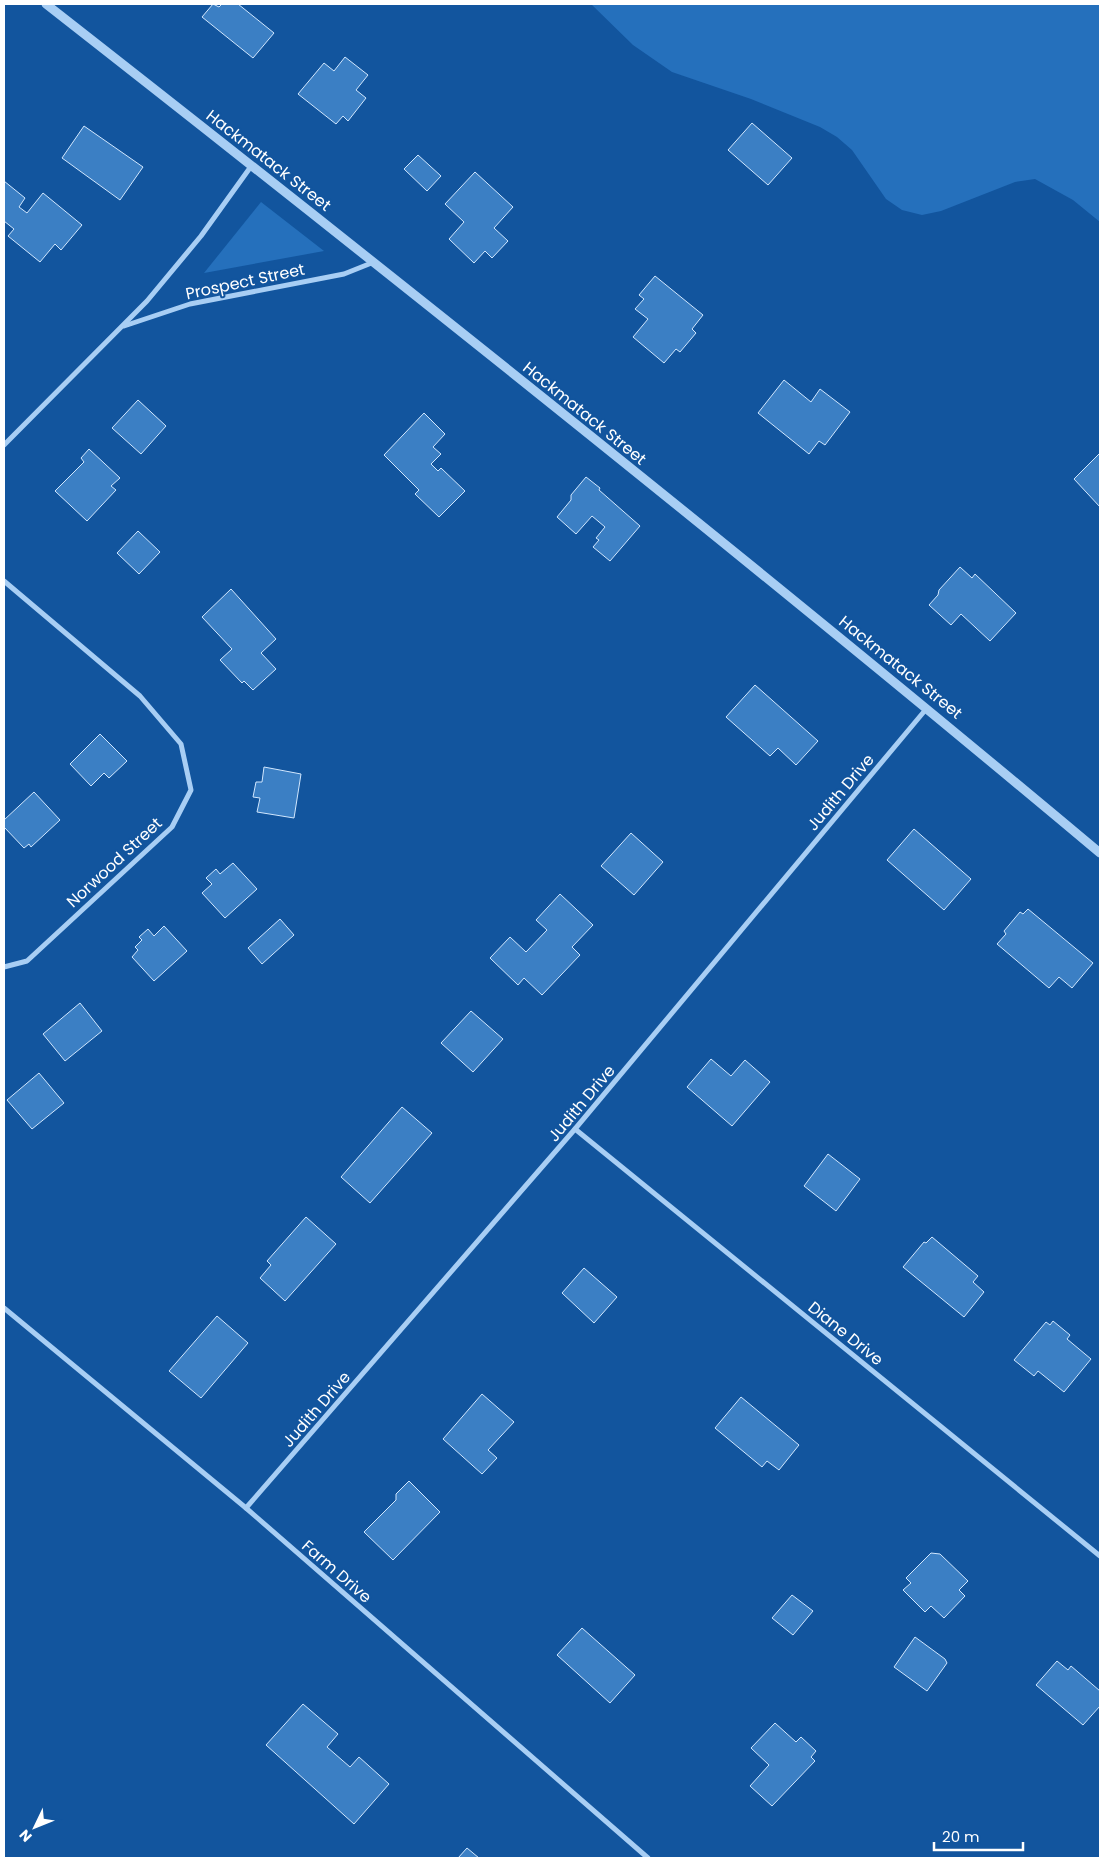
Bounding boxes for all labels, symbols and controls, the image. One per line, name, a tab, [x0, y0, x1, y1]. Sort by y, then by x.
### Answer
street label: Hackmatack Street	[201, 104, 336, 217]
street label: Prospect Street	[183, 258, 307, 305]
street label: Hackmatack Street	[518, 356, 651, 471]
street label: Hackmatack Street	[834, 610, 967, 725]
street label: Judith Drive	[801, 749, 879, 836]
street label: Norwood Street	[62, 812, 167, 913]
street label: Judith Drive	[542, 1060, 620, 1147]
street label: Diane Drive	[803, 1296, 888, 1371]
street label: Judith Drive	[277, 1366, 356, 1452]
street label: Farm Drive	[297, 1535, 377, 1608]
north arrow	[10, 1802, 60, 1852]
scale bar	[934, 1820, 1023, 1852]
text: N	[15, 1825, 36, 1847]
text: 20 m	[942, 1826, 980, 1847]

